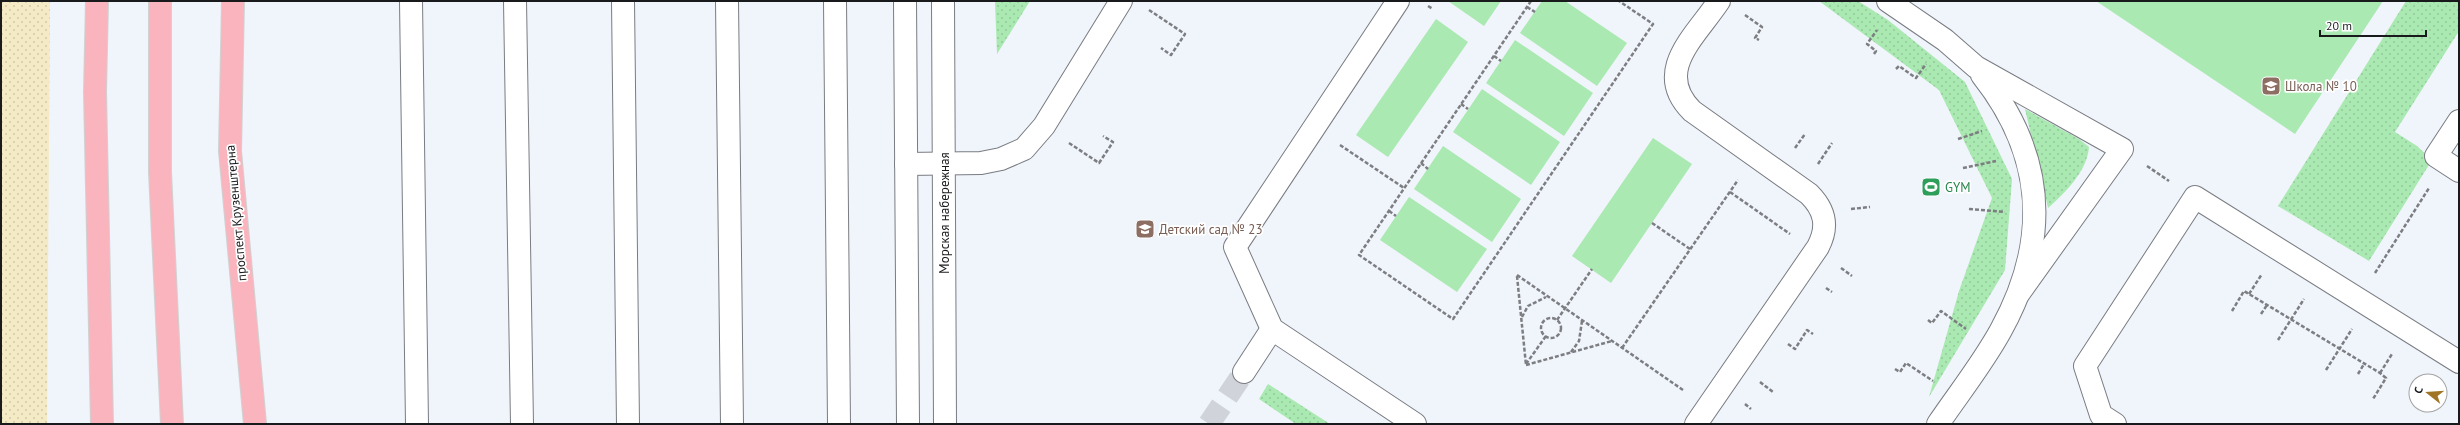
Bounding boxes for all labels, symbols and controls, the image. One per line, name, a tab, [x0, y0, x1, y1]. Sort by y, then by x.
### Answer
scale bar	[2320, 12, 2426, 38]
text: 20 m	[2326, 18, 2352, 33]
school or university icon: Школа № 10	[2260, 75, 2282, 97]
place label: Школа № 10	[2285, 78, 2357, 95]
street label: проспект Крузенштерна	[222, 144, 250, 282]
street label: Морская набережная	[936, 152, 953, 274]
sports icon: GYM	[1920, 176, 1942, 198]
place label: GYM	[1945, 179, 1971, 196]
school or university icon: Детский сад № 23	[1134, 218, 1156, 240]
place label: Детский сад № 23	[1159, 221, 1262, 238]
north arrow	[2408, 373, 2448, 413]
text: С	[2411, 385, 2426, 395]

